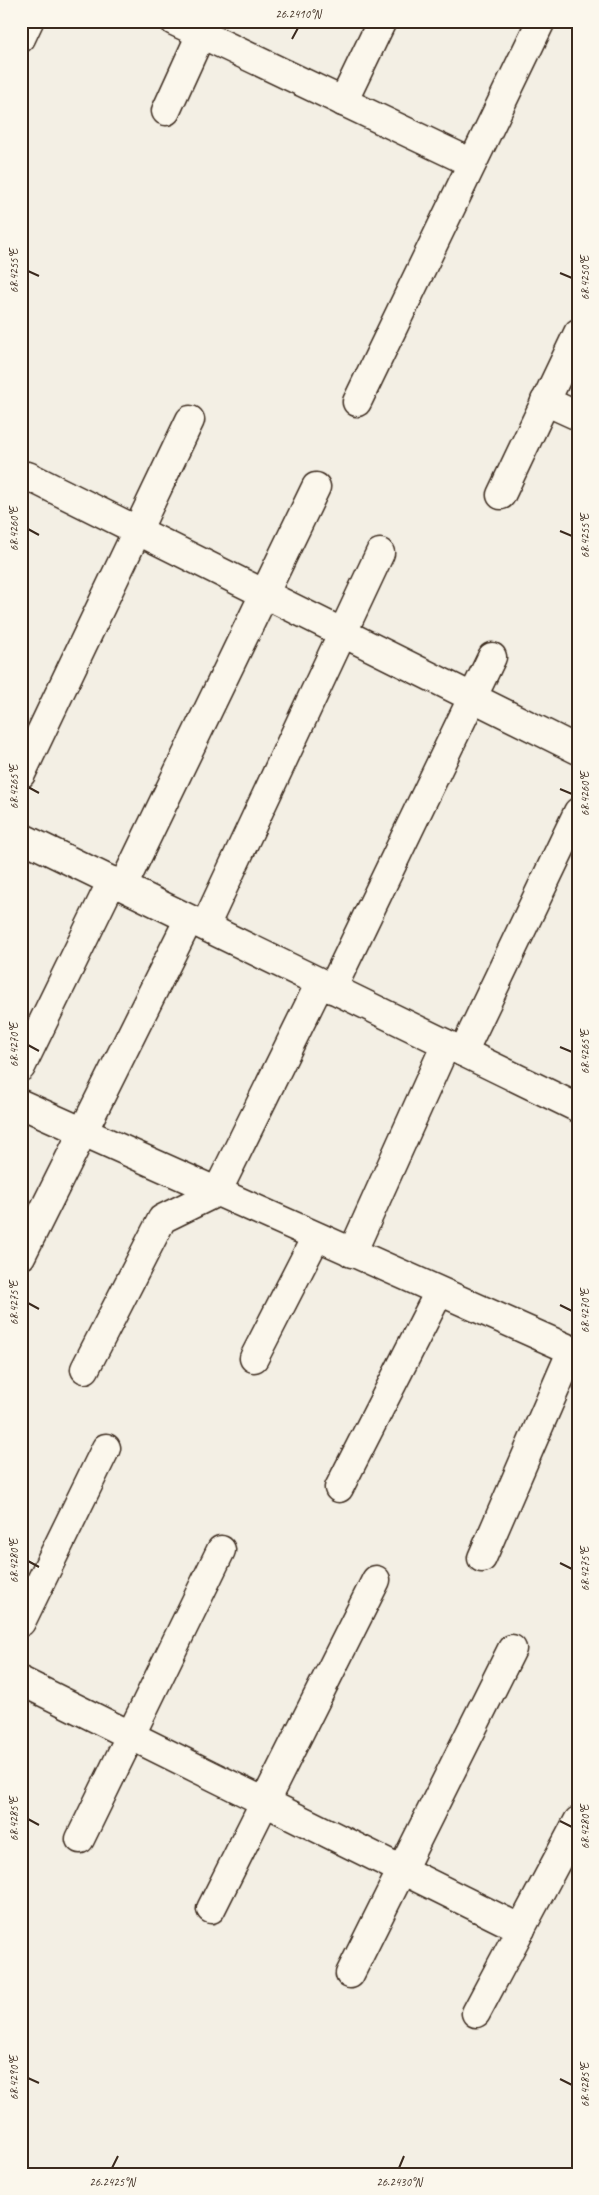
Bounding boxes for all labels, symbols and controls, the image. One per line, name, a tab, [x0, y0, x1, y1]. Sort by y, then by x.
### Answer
text: 26.2410°N	[275, 6, 322, 22]
text: 68.4255°E	[6, 247, 22, 293]
text: 68.4250°E	[577, 254, 593, 300]
text: 68.4260°E	[6, 505, 22, 551]
text: 68.4255°E	[577, 512, 593, 558]
text: 68.4265°E	[6, 763, 22, 809]
text: 68.4260°E	[577, 770, 593, 816]
text: 68.4270°E	[6, 1021, 22, 1067]
text: 68.4265°E	[577, 1028, 593, 1074]
text: 68.4275°E	[6, 1279, 22, 1325]
text: 68.4270°E	[577, 1287, 593, 1333]
text: 68.4280°E	[6, 1537, 22, 1583]
text: 68.4275°E	[577, 1545, 593, 1591]
text: 68.4285°E	[6, 1795, 22, 1841]
text: 68.4280°E	[577, 1803, 593, 1849]
text: 68.4290°E	[6, 2054, 22, 2100]
text: 68.4285°E	[577, 2061, 593, 2107]
text: 26.2425°N	[89, 2174, 136, 2190]
text: 26.2430°N	[376, 2174, 423, 2190]

